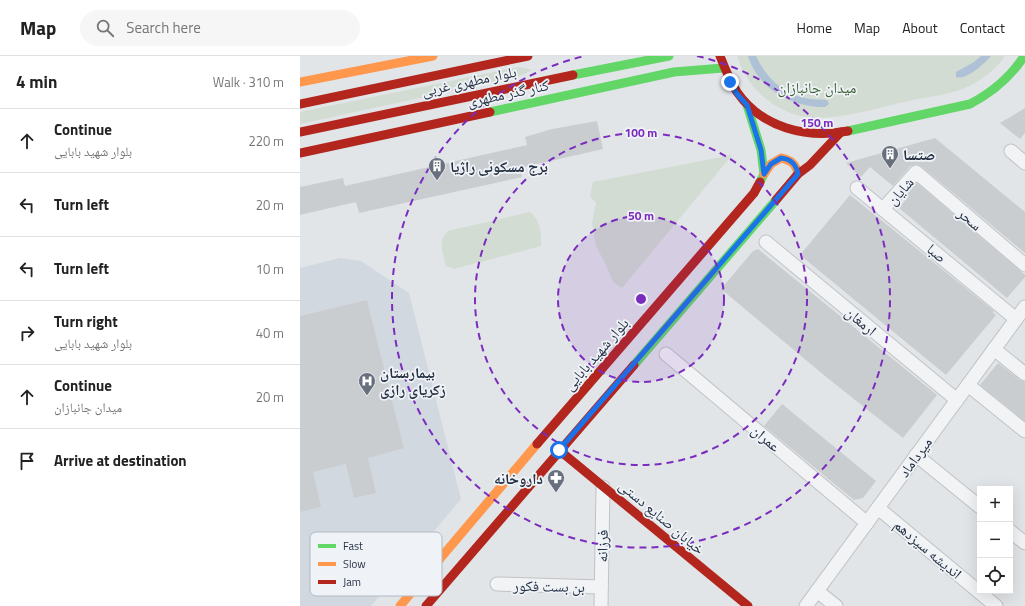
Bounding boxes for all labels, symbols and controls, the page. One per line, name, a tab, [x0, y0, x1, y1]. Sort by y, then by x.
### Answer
search box	[80, 10, 360, 46]
text: Map	[20, 13, 56, 42]
text: Search here	[126, 16, 201, 39]
icon: search	[94, 17, 116, 39]
text: Home	[797, 17, 832, 38]
text: Map	[854, 17, 880, 38]
text: About	[902, 17, 938, 38]
text: Contact	[960, 17, 1005, 38]
street label: بلوار مطهری غربی	[420, 60, 518, 102]
text: 4 min	[16, 69, 57, 95]
text: Walk · 310 m	[213, 72, 284, 92]
street label: کنار گذر مطهری	[465, 73, 551, 113]
route end	[721, 73, 739, 91]
park label: میدان جانبازان	[778, 76, 857, 99]
text: 150 m	[801, 113, 833, 132]
text: Continue	[54, 118, 112, 141]
text: 100 m	[625, 123, 657, 142]
icon: ahead	[16, 130, 38, 152]
text: 220 m	[248, 131, 284, 151]
text: بلوار شهید بابایی	[54, 141, 132, 161]
place label: صتسا	[903, 143, 935, 166]
building icon: صتسا	[880, 144, 900, 169]
place label: برج مسکونی راژیا	[450, 155, 548, 178]
building icon: برج مسکونی راژیا	[427, 156, 447, 181]
street label: شایان	[881, 172, 919, 210]
text: Turn left	[54, 193, 109, 216]
icon: left	[16, 194, 38, 216]
text: 20 m	[256, 195, 284, 215]
street label: سحر	[952, 201, 987, 236]
text: 50 m	[628, 206, 654, 225]
street label: صبا	[922, 238, 952, 268]
text: Turn left	[54, 257, 109, 280]
icon: left	[16, 258, 38, 280]
text: 10 m	[256, 259, 284, 279]
centre of rings	[634, 292, 648, 306]
street label: ارمغان	[840, 301, 882, 341]
text: Turn right	[54, 310, 118, 333]
street label: بلوار شهید بابایی	[558, 312, 634, 396]
icon: right	[16, 322, 38, 344]
text: 40 m	[256, 323, 284, 343]
text: بلوار شهید بابایی	[54, 333, 132, 353]
place label: بیمارستان زکریای رازی	[380, 361, 446, 401]
hospital icon: بیمارستان زکریای رازی	[357, 371, 377, 396]
text: Continue	[54, 374, 112, 397]
icon: ahead	[16, 386, 38, 408]
text: 20 m	[256, 387, 284, 407]
text: میدان جانبازان	[54, 397, 122, 417]
street label: عمران	[746, 419, 786, 457]
street label: میرداماد	[892, 432, 938, 482]
route start	[550, 441, 568, 459]
text: Arrive at destination	[54, 449, 187, 472]
icon: arrive	[16, 450, 38, 472]
place label: داروخانه	[494, 467, 543, 490]
pharmacy icon: داروخانه	[546, 468, 566, 493]
street label: خیابان صنایع دستی	[614, 474, 710, 560]
map controls	[977, 486, 1013, 594]
button: +	[977, 486, 1013, 522]
street label: اندیشه سیزدهم	[889, 513, 967, 585]
button: −	[977, 522, 1013, 558]
street label: فرزانه	[590, 529, 614, 563]
legend	[310, 532, 442, 596]
text: Fast	[343, 538, 363, 554]
text: Slow	[343, 556, 366, 572]
button: locate	[977, 558, 1013, 594]
text: Jam	[343, 574, 361, 590]
street label: بن بست فكور	[512, 574, 585, 598]

